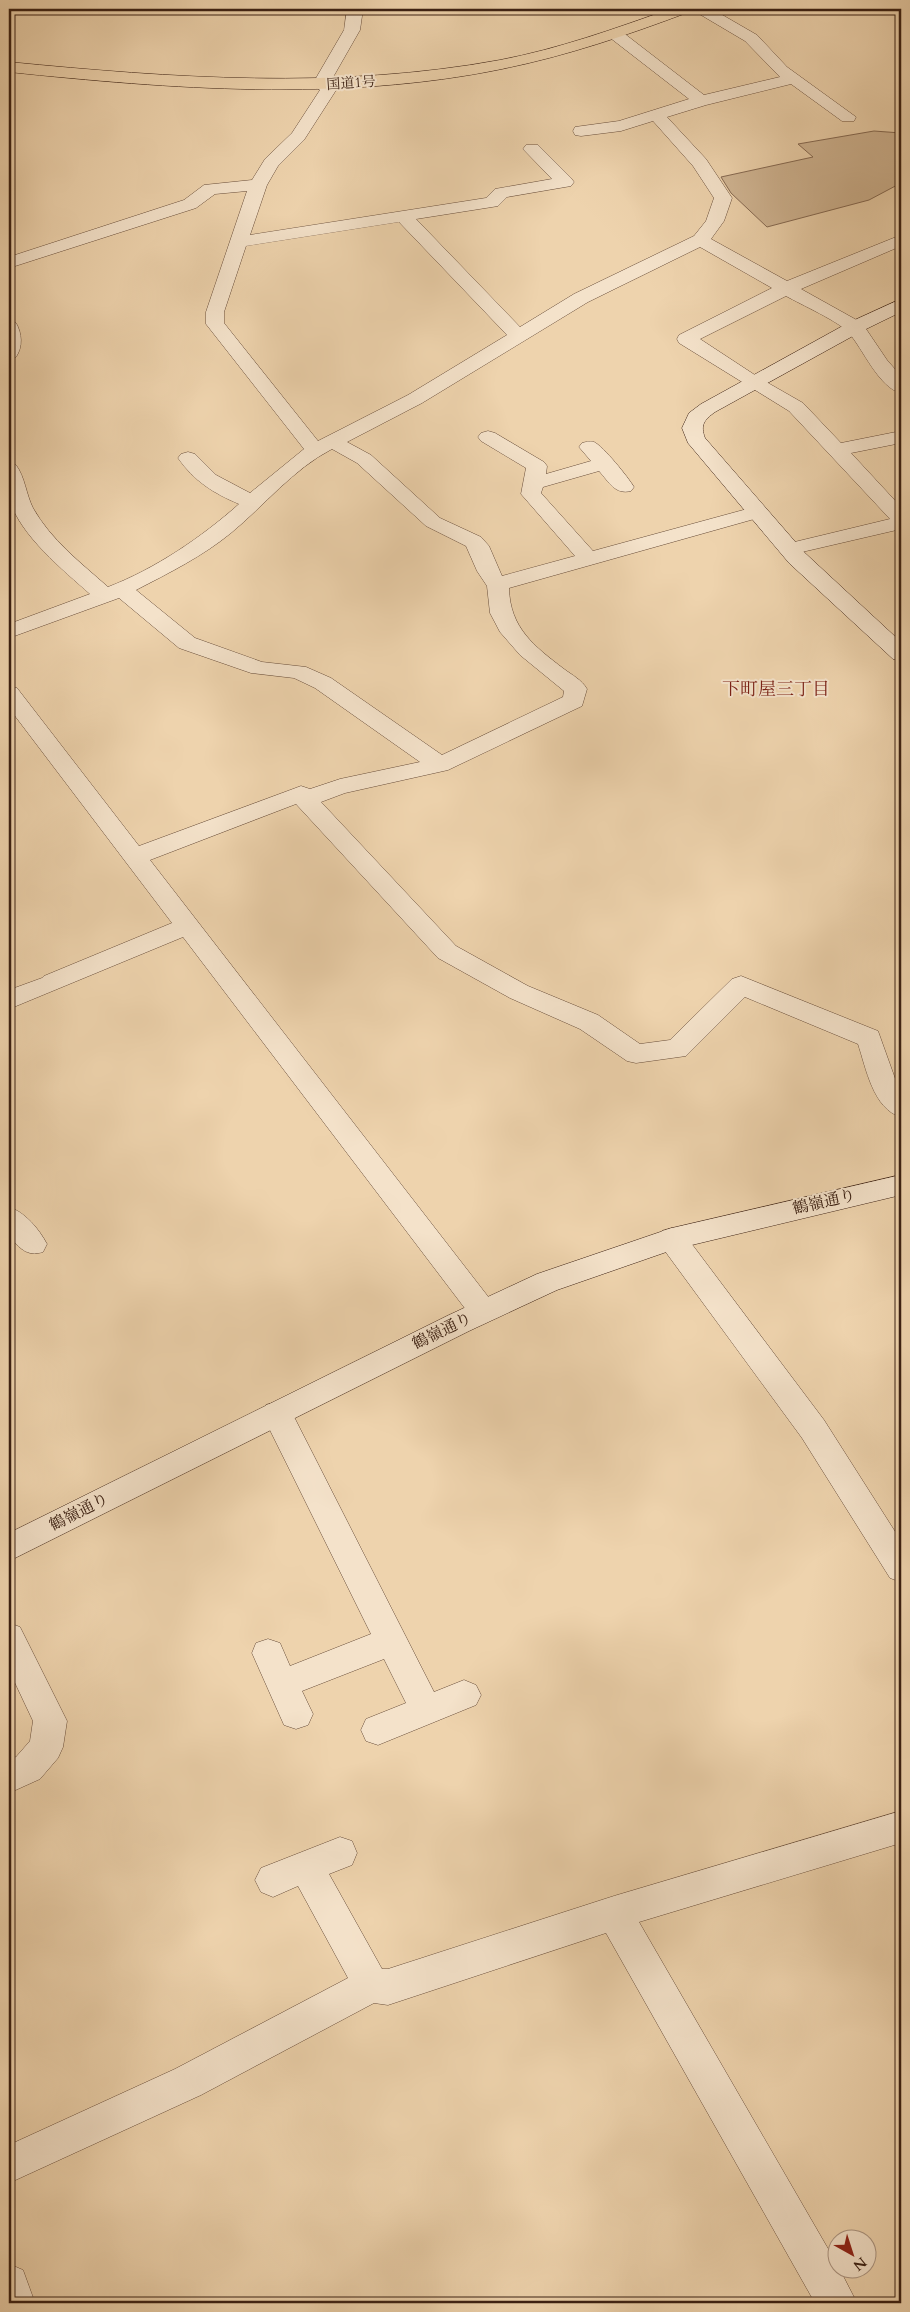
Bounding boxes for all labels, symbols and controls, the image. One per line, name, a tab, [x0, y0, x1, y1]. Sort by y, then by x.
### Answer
street label: 国道1号	[326, 72, 376, 94]
district label: 下町屋三丁目	[722, 677, 830, 702]
street label: 鶴嶺通り	[790, 1184, 858, 1220]
street label: 鶴嶺通り	[408, 1307, 476, 1355]
street label: 鶴嶺通り	[45, 1488, 113, 1536]
north arrow	[828, 2230, 878, 2280]
text: N	[849, 2253, 871, 2275]

